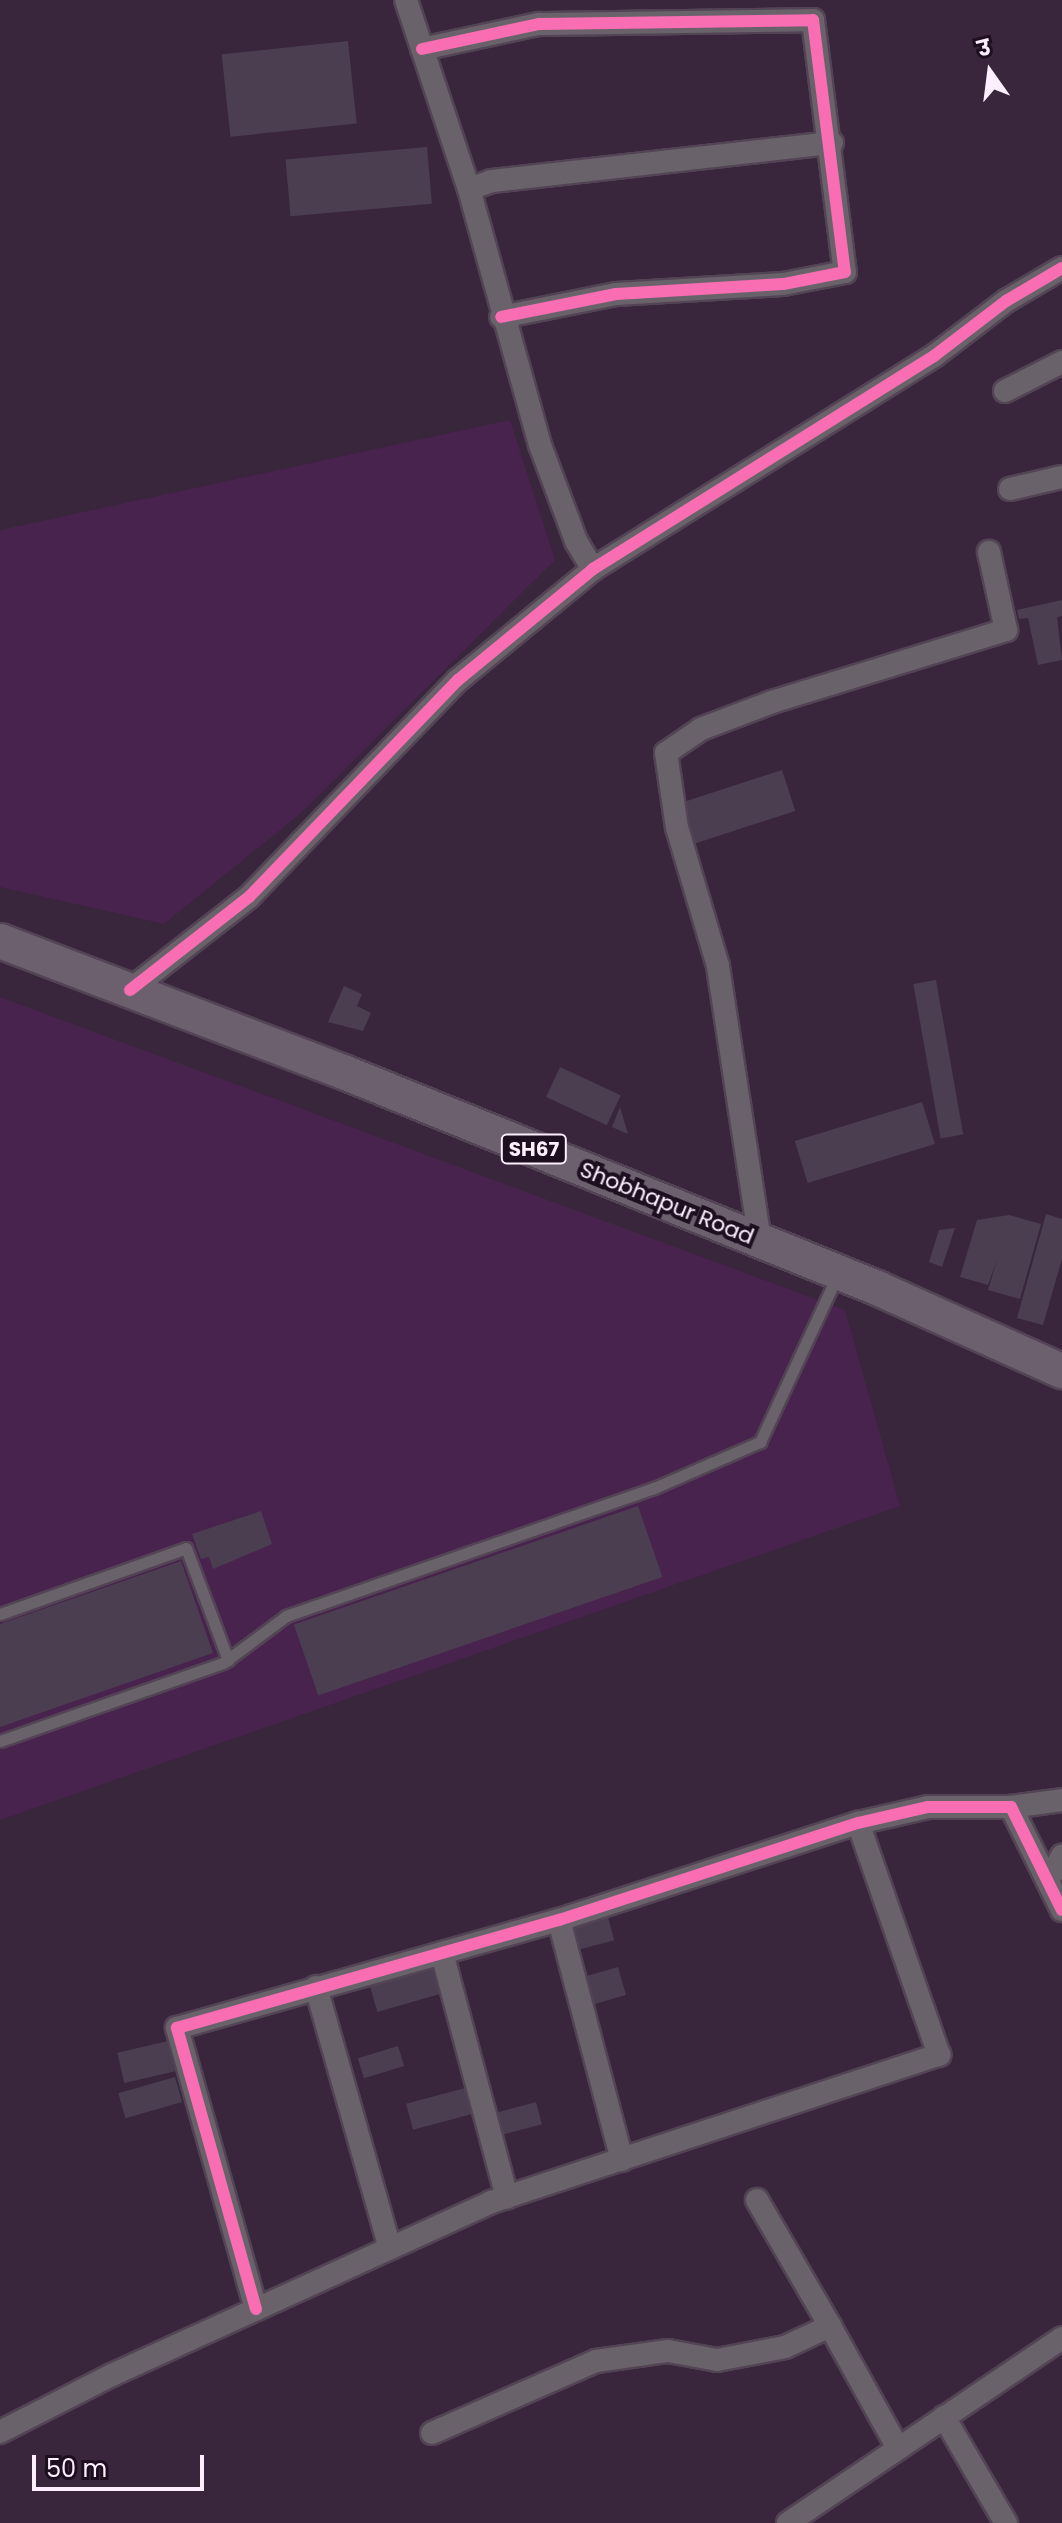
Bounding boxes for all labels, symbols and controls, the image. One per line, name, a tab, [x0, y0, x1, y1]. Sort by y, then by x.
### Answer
north arrow	[950, 32, 1030, 112]
text: उ	[974, 32, 994, 65]
road number: SH67	[500, 1133, 568, 1165]
street label: Shobhapur Road	[576, 1156, 758, 1250]
scale bar	[36, 2439, 208, 2489]
text: 50 m	[46, 2452, 107, 2485]

